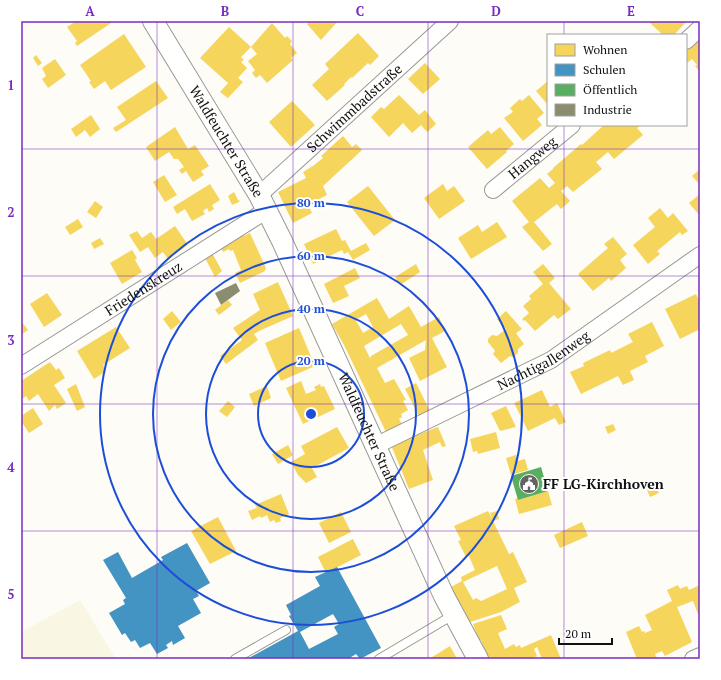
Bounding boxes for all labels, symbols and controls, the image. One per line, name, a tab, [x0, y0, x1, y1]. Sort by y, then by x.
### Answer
text: A	[85, 2, 95, 20]
text: B	[221, 2, 229, 20]
text: C	[356, 2, 364, 20]
text: D	[491, 2, 501, 20]
text: E	[627, 2, 635, 20]
legend	[547, 34, 687, 126]
text: Wohnen	[583, 42, 627, 57]
street label: Schwimmbadstraße	[302, 59, 406, 156]
text: Schulen	[583, 62, 626, 77]
text: 1	[7, 76, 15, 94]
street label: Waldfeuchter Straße	[185, 82, 268, 201]
text: Öffentlich	[583, 82, 637, 97]
text: Industrie	[583, 102, 632, 117]
street label: Hangweg	[504, 131, 561, 183]
text: 80 m	[297, 195, 325, 210]
text: 2	[7, 203, 15, 221]
text: 60 m	[297, 248, 325, 263]
street label: Friedenskreuz	[101, 256, 186, 320]
text: 40 m	[297, 301, 325, 316]
street label: Nachtigallenweg	[494, 325, 594, 394]
text: 3	[7, 331, 15, 349]
text: 20 m	[297, 353, 325, 368]
street label: Waldfeuchter Straße	[334, 370, 405, 494]
centre of rings	[304, 407, 318, 421]
text: 4	[7, 458, 15, 476]
public building icon: FF LG-Kirchhoven	[518, 473, 540, 495]
place label: FF LG-Kirchhoven	[543, 474, 664, 493]
text: 5	[7, 585, 15, 603]
scale bar	[559, 620, 612, 646]
text: 20 m	[565, 626, 592, 641]

